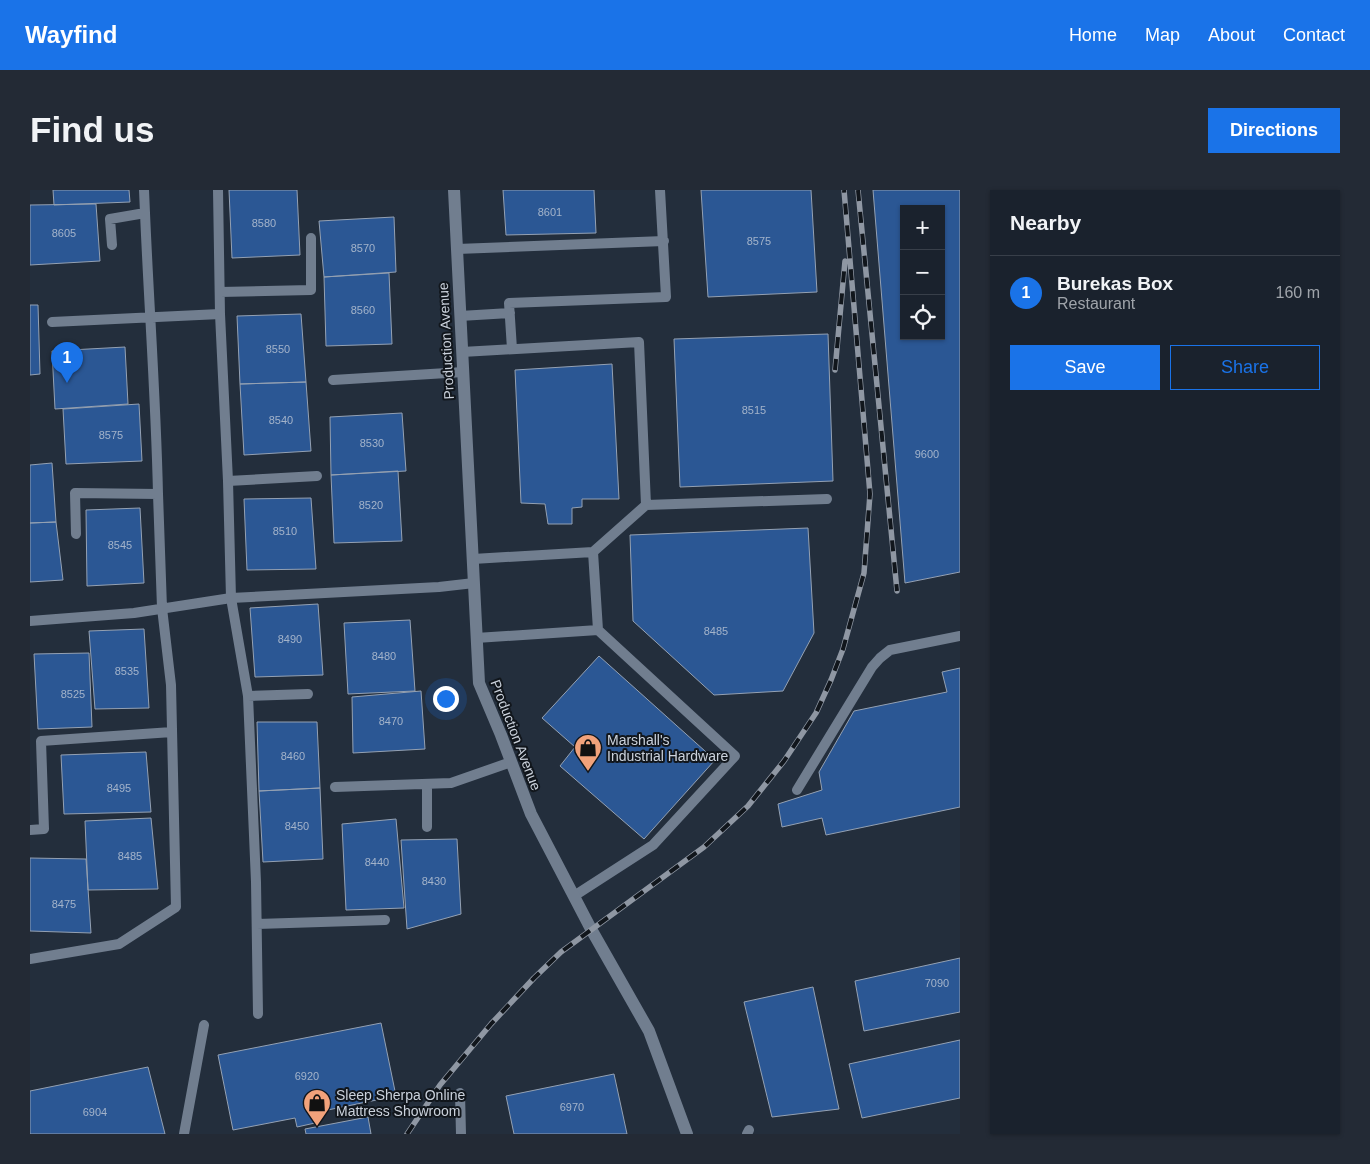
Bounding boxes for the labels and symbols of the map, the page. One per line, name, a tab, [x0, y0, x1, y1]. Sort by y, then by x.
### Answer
house number: 8601	[538, 206, 562, 218]
house number: 8580	[252, 217, 276, 229]
house number: 8605	[52, 227, 76, 239]
house number: 8575	[747, 235, 771, 247]
house number: 8570	[351, 242, 375, 254]
street label: Production Avenue	[435, 282, 457, 400]
house number: 8560	[351, 304, 375, 316]
pin: 1	[51, 342, 83, 383]
house number: 8550	[266, 343, 290, 355]
house number: 8515	[742, 404, 766, 416]
house number: 8540	[269, 414, 293, 426]
house number: 8575	[99, 429, 123, 441]
house number: 8530	[360, 437, 384, 449]
house number: 9600	[915, 448, 939, 460]
house number: 8520	[359, 499, 383, 511]
house number: 8510	[273, 525, 297, 537]
house number: 8545	[108, 539, 132, 551]
house number: 8485	[704, 625, 728, 637]
house number: 8490	[278, 633, 302, 645]
house number: 8480	[372, 650, 396, 662]
house number: 8535	[115, 665, 139, 677]
street label: Production Avenue	[488, 677, 545, 793]
your location	[433, 686, 459, 712]
house number: 8525	[61, 688, 85, 700]
house number: 8470	[379, 715, 403, 727]
place label: Marshall's Industrial Hardware	[607, 732, 729, 764]
shop icon: Marshall's Industrial Hardware	[573, 733, 603, 772]
house number: 8460	[281, 750, 305, 762]
house number: 8495	[107, 782, 131, 794]
house number: 8450	[285, 820, 309, 832]
house number: 8485	[118, 850, 142, 862]
house number: 8440	[365, 856, 389, 868]
house number: 8430	[422, 875, 446, 887]
house number: 8475	[52, 898, 76, 910]
house number: 7090	[925, 977, 949, 989]
house number: 6920	[295, 1070, 319, 1082]
place label: Sleep Sherpa Online Mattress Showroom	[336, 1087, 465, 1119]
shop icon: Sleep Sherpa Online Mattress Showroom	[302, 1088, 332, 1127]
house number: 6970	[560, 1101, 584, 1113]
house number: 6904	[83, 1106, 107, 1118]

